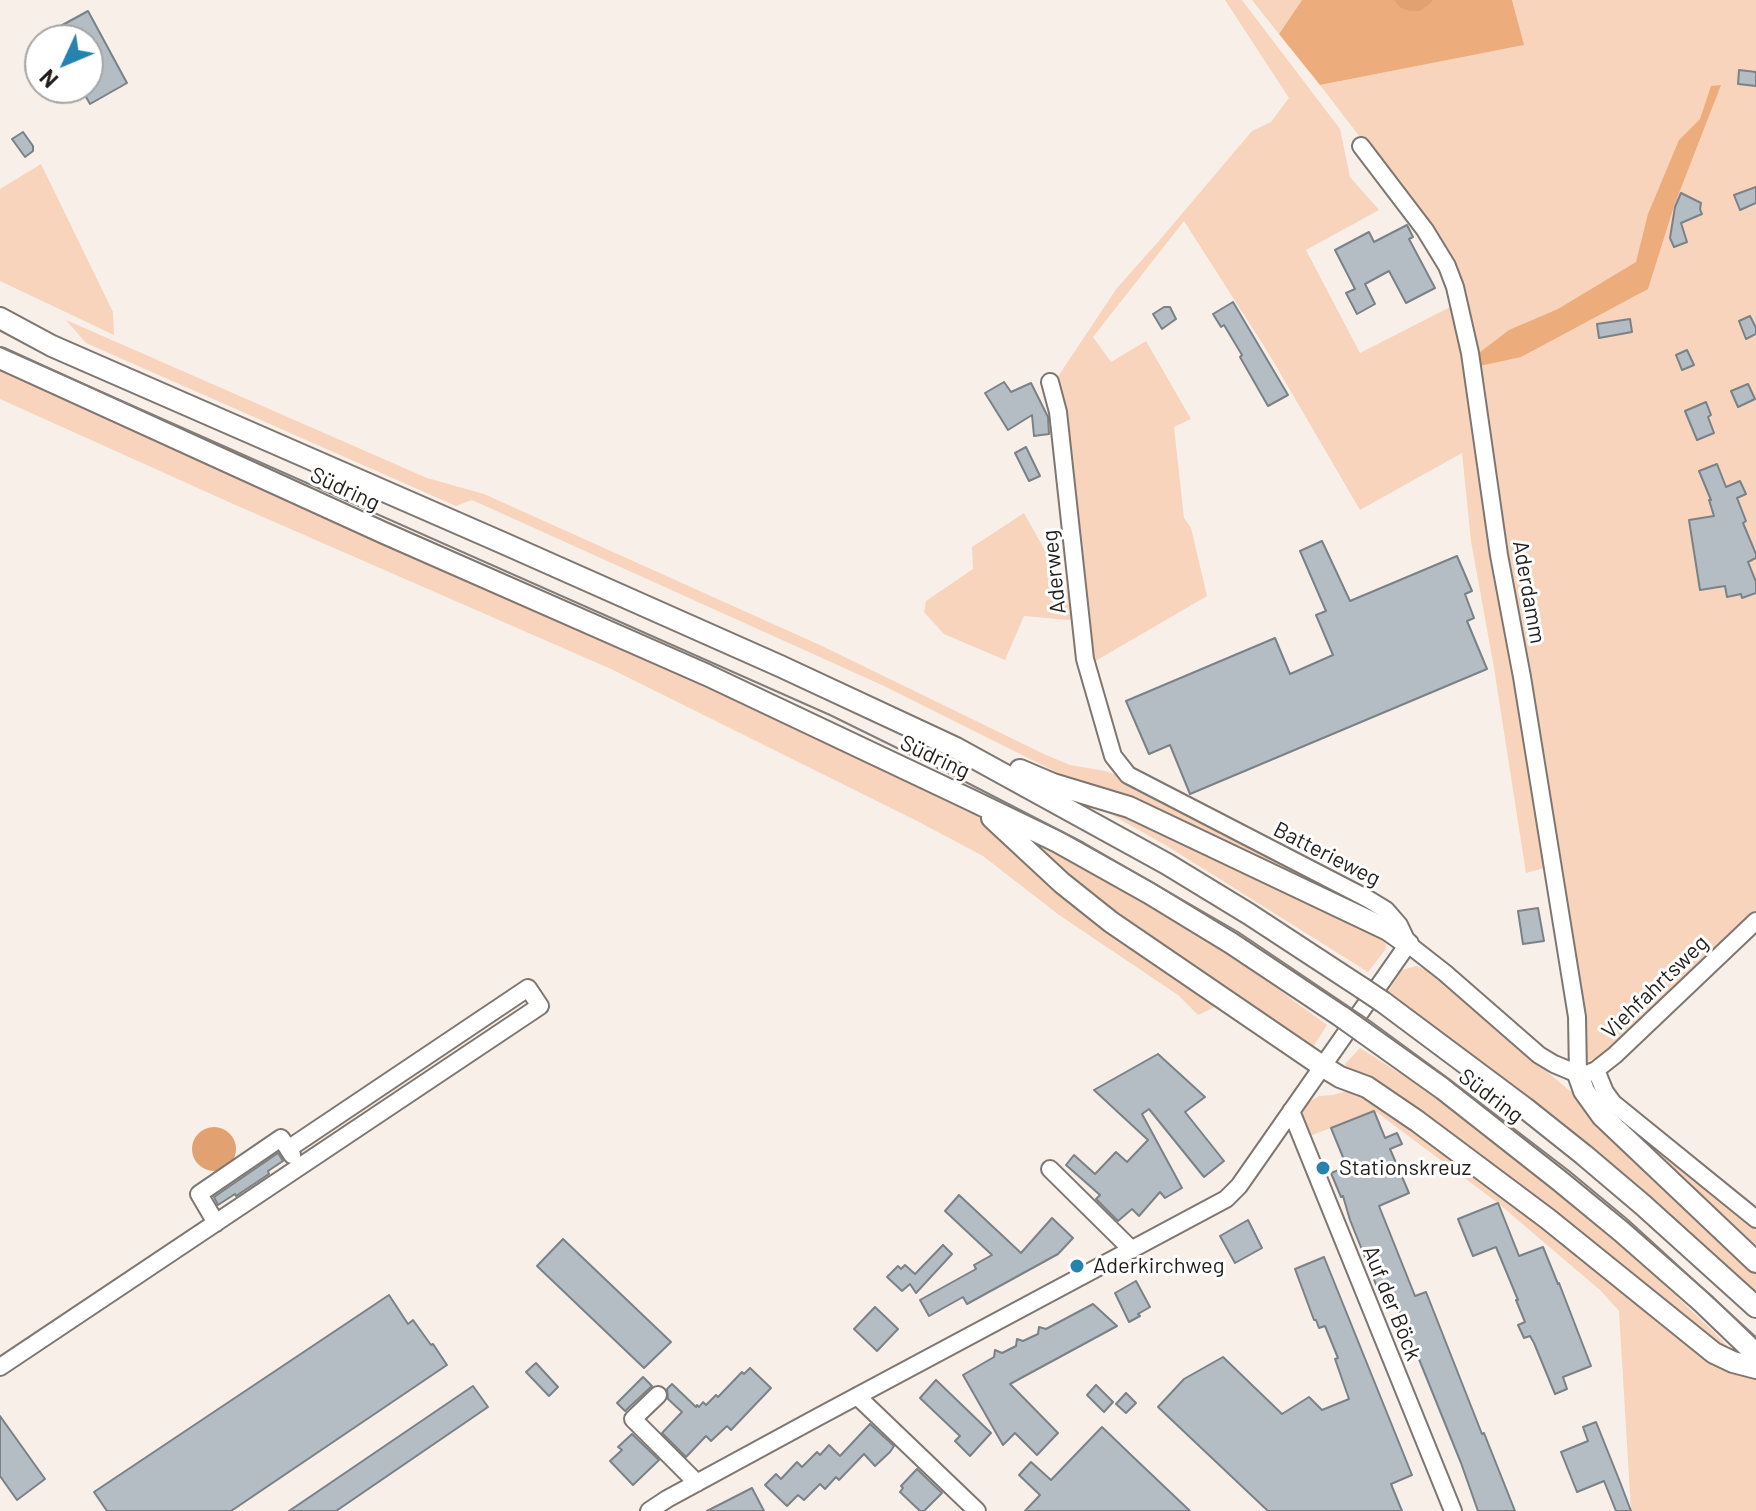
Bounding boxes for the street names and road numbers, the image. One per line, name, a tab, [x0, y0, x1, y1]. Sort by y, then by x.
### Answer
street label: Südring	[306, 461, 384, 517]
street label: Aderweg	[1036, 529, 1072, 615]
street label: Aderdamm	[1507, 538, 1551, 646]
street label: Südring	[896, 729, 974, 785]
street label: Batterieweg	[1269, 816, 1385, 892]
street label: Viehfahrtsweg	[1596, 930, 1714, 1044]
street label: Südring	[1454, 1063, 1528, 1129]
street label: Auf der Böck	[1357, 1242, 1427, 1364]

